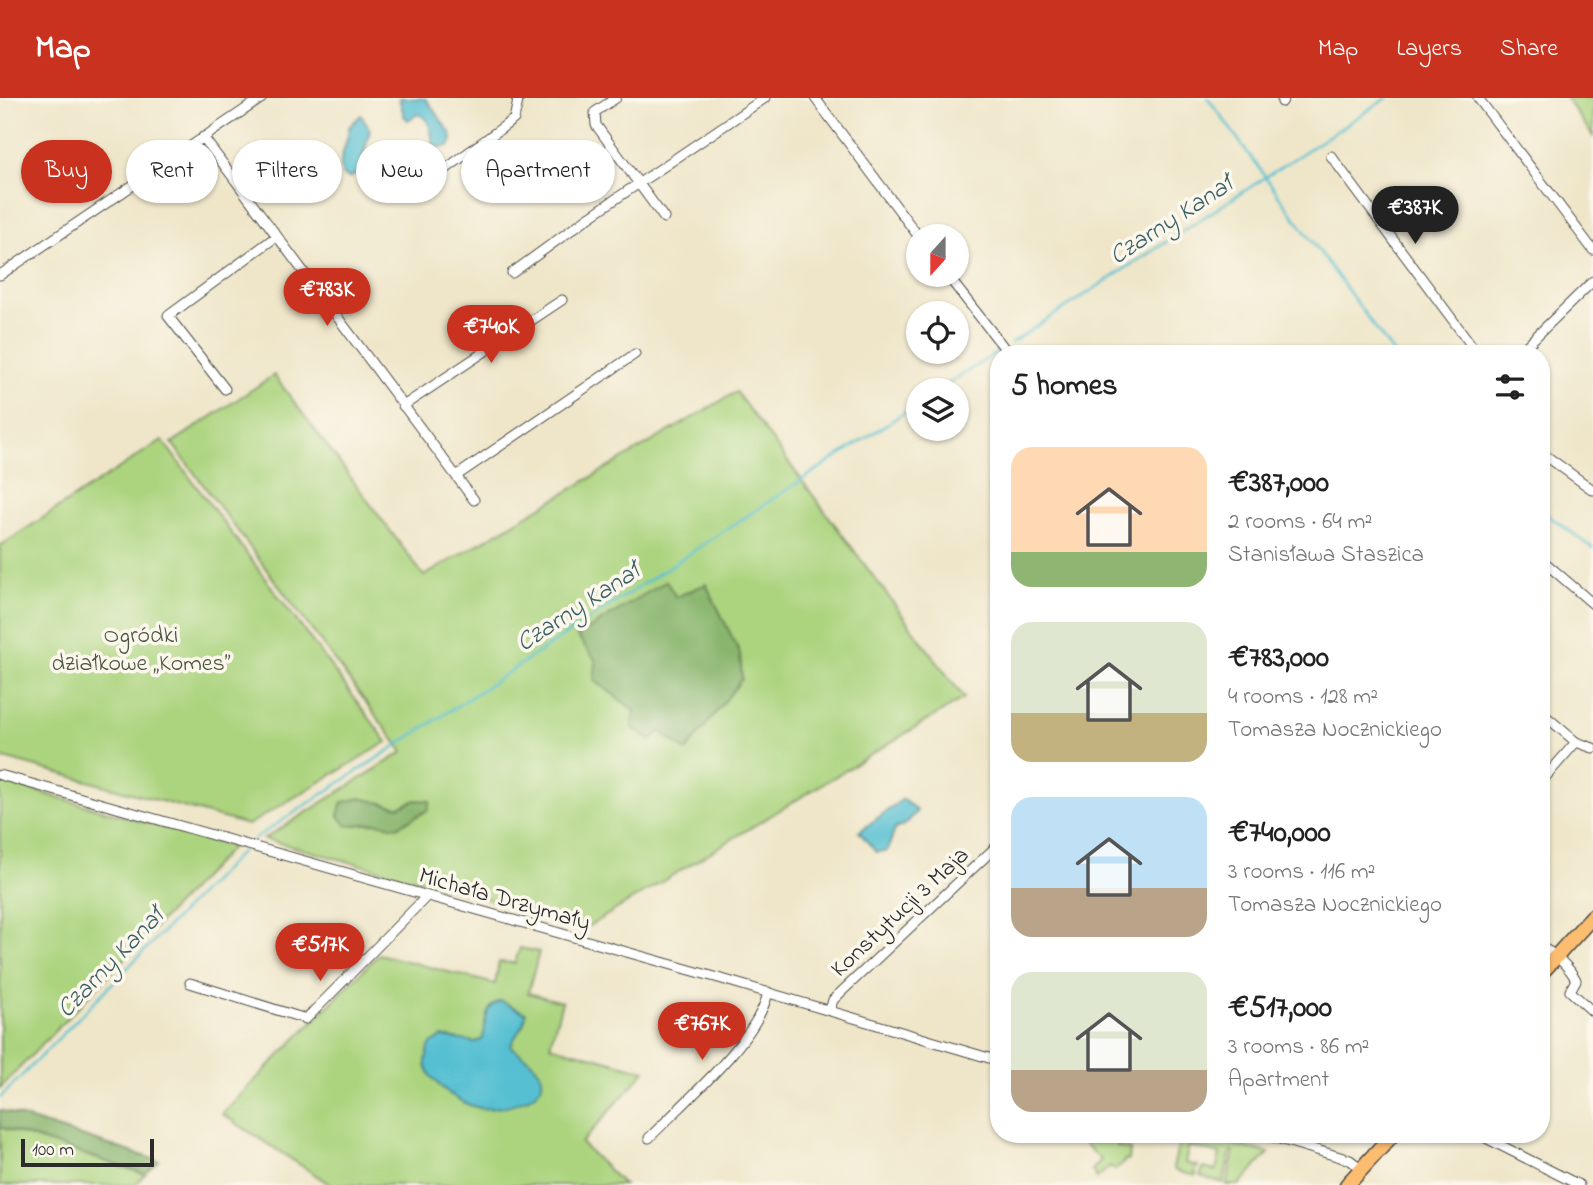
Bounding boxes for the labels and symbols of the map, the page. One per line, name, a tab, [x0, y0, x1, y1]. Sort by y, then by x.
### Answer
water label: Czarny Kanał	[1102, 165, 1245, 276]
pin: €387K	[1366, 186, 1464, 246]
north arrow	[906, 224, 970, 287]
pin: €783K	[278, 268, 376, 328]
pin: €740K	[442, 306, 540, 365]
water label: Czarny Kanał	[509, 552, 652, 663]
park label: Ogródki działkowe „Komes”	[52, 619, 231, 682]
street label: Konstytucji 3 Maja	[824, 839, 979, 987]
street label: Michała Drzymały	[414, 859, 594, 943]
water label: Czarny Kanał	[49, 897, 177, 1028]
pin: €517K	[271, 924, 369, 983]
pin: €767K	[653, 1002, 751, 1062]
scale bar	[21, 1136, 154, 1168]

